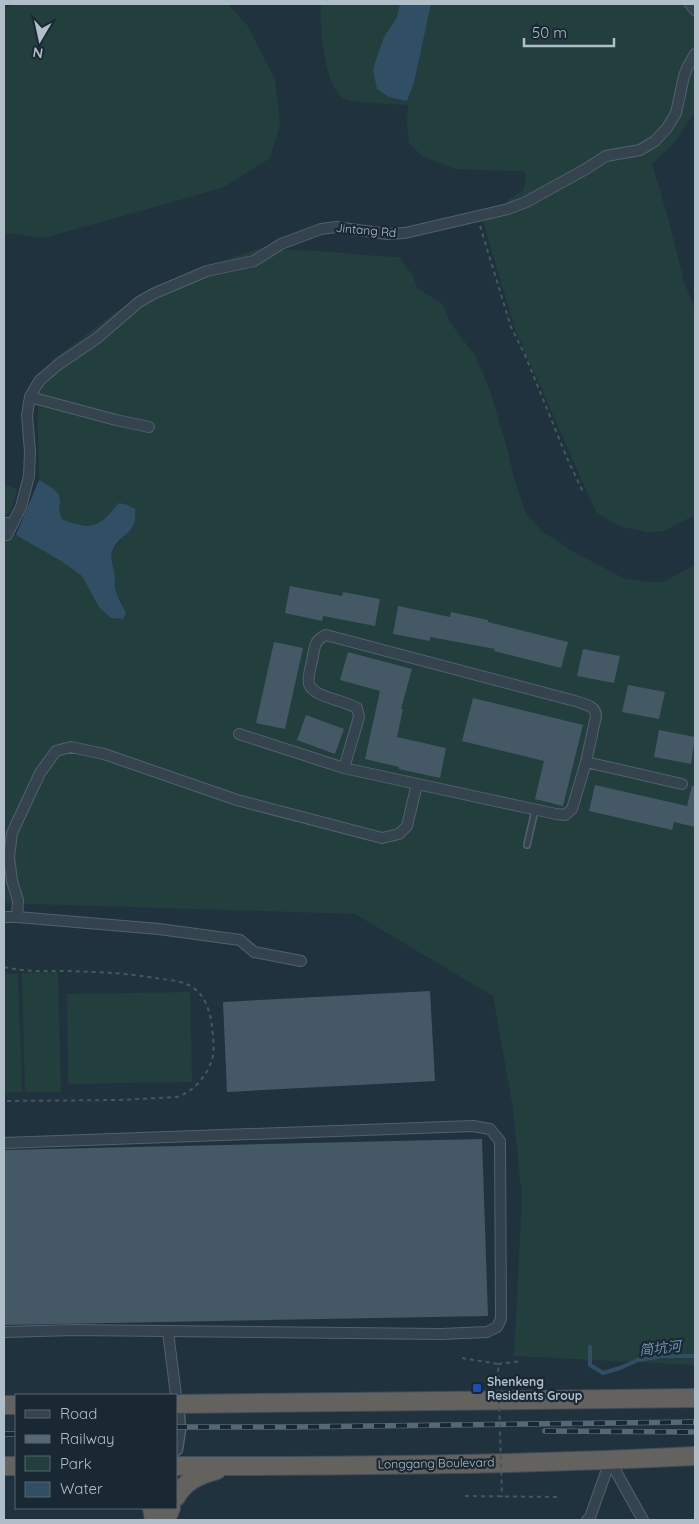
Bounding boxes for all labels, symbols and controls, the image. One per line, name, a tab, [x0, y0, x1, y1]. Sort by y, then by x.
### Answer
north arrow	[15, 15, 65, 65]
scale bar	[524, 15, 614, 47]
text: 50 m	[532, 23, 567, 42]
text: N	[31, 43, 44, 63]
street label: Jintang Rd	[335, 220, 397, 240]
water label: 简坑河	[638, 1337, 685, 1359]
place label: Shenkeng Residents Group	[487, 1374, 583, 1403]
marker: Shenkeng Residents Group	[471, 1382, 483, 1394]
legend	[15, 1394, 178, 1509]
text: Road	[60, 1404, 97, 1423]
text: Railway	[60, 1429, 115, 1448]
text: Park	[60, 1454, 92, 1473]
street label: Longgang Boulevard	[377, 1454, 495, 1472]
text: Water	[60, 1479, 103, 1498]

